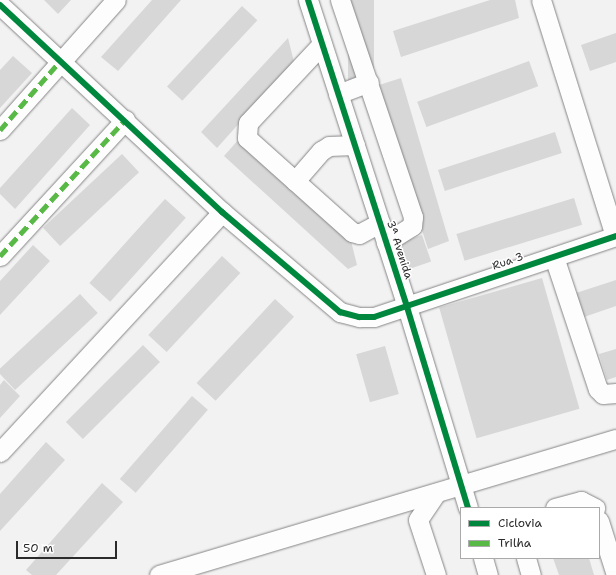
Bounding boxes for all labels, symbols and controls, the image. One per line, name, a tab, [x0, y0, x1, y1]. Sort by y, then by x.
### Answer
street label: 3ª Avenida	[383, 219, 415, 281]
street label: Rua 3	[491, 251, 525, 273]
legend	[460, 507, 600, 559]
text: Ciclovia	[498, 515, 542, 531]
scale bar	[18, 533, 119, 559]
text: Trilha	[498, 535, 531, 551]
text: 50 m	[23, 540, 53, 556]

